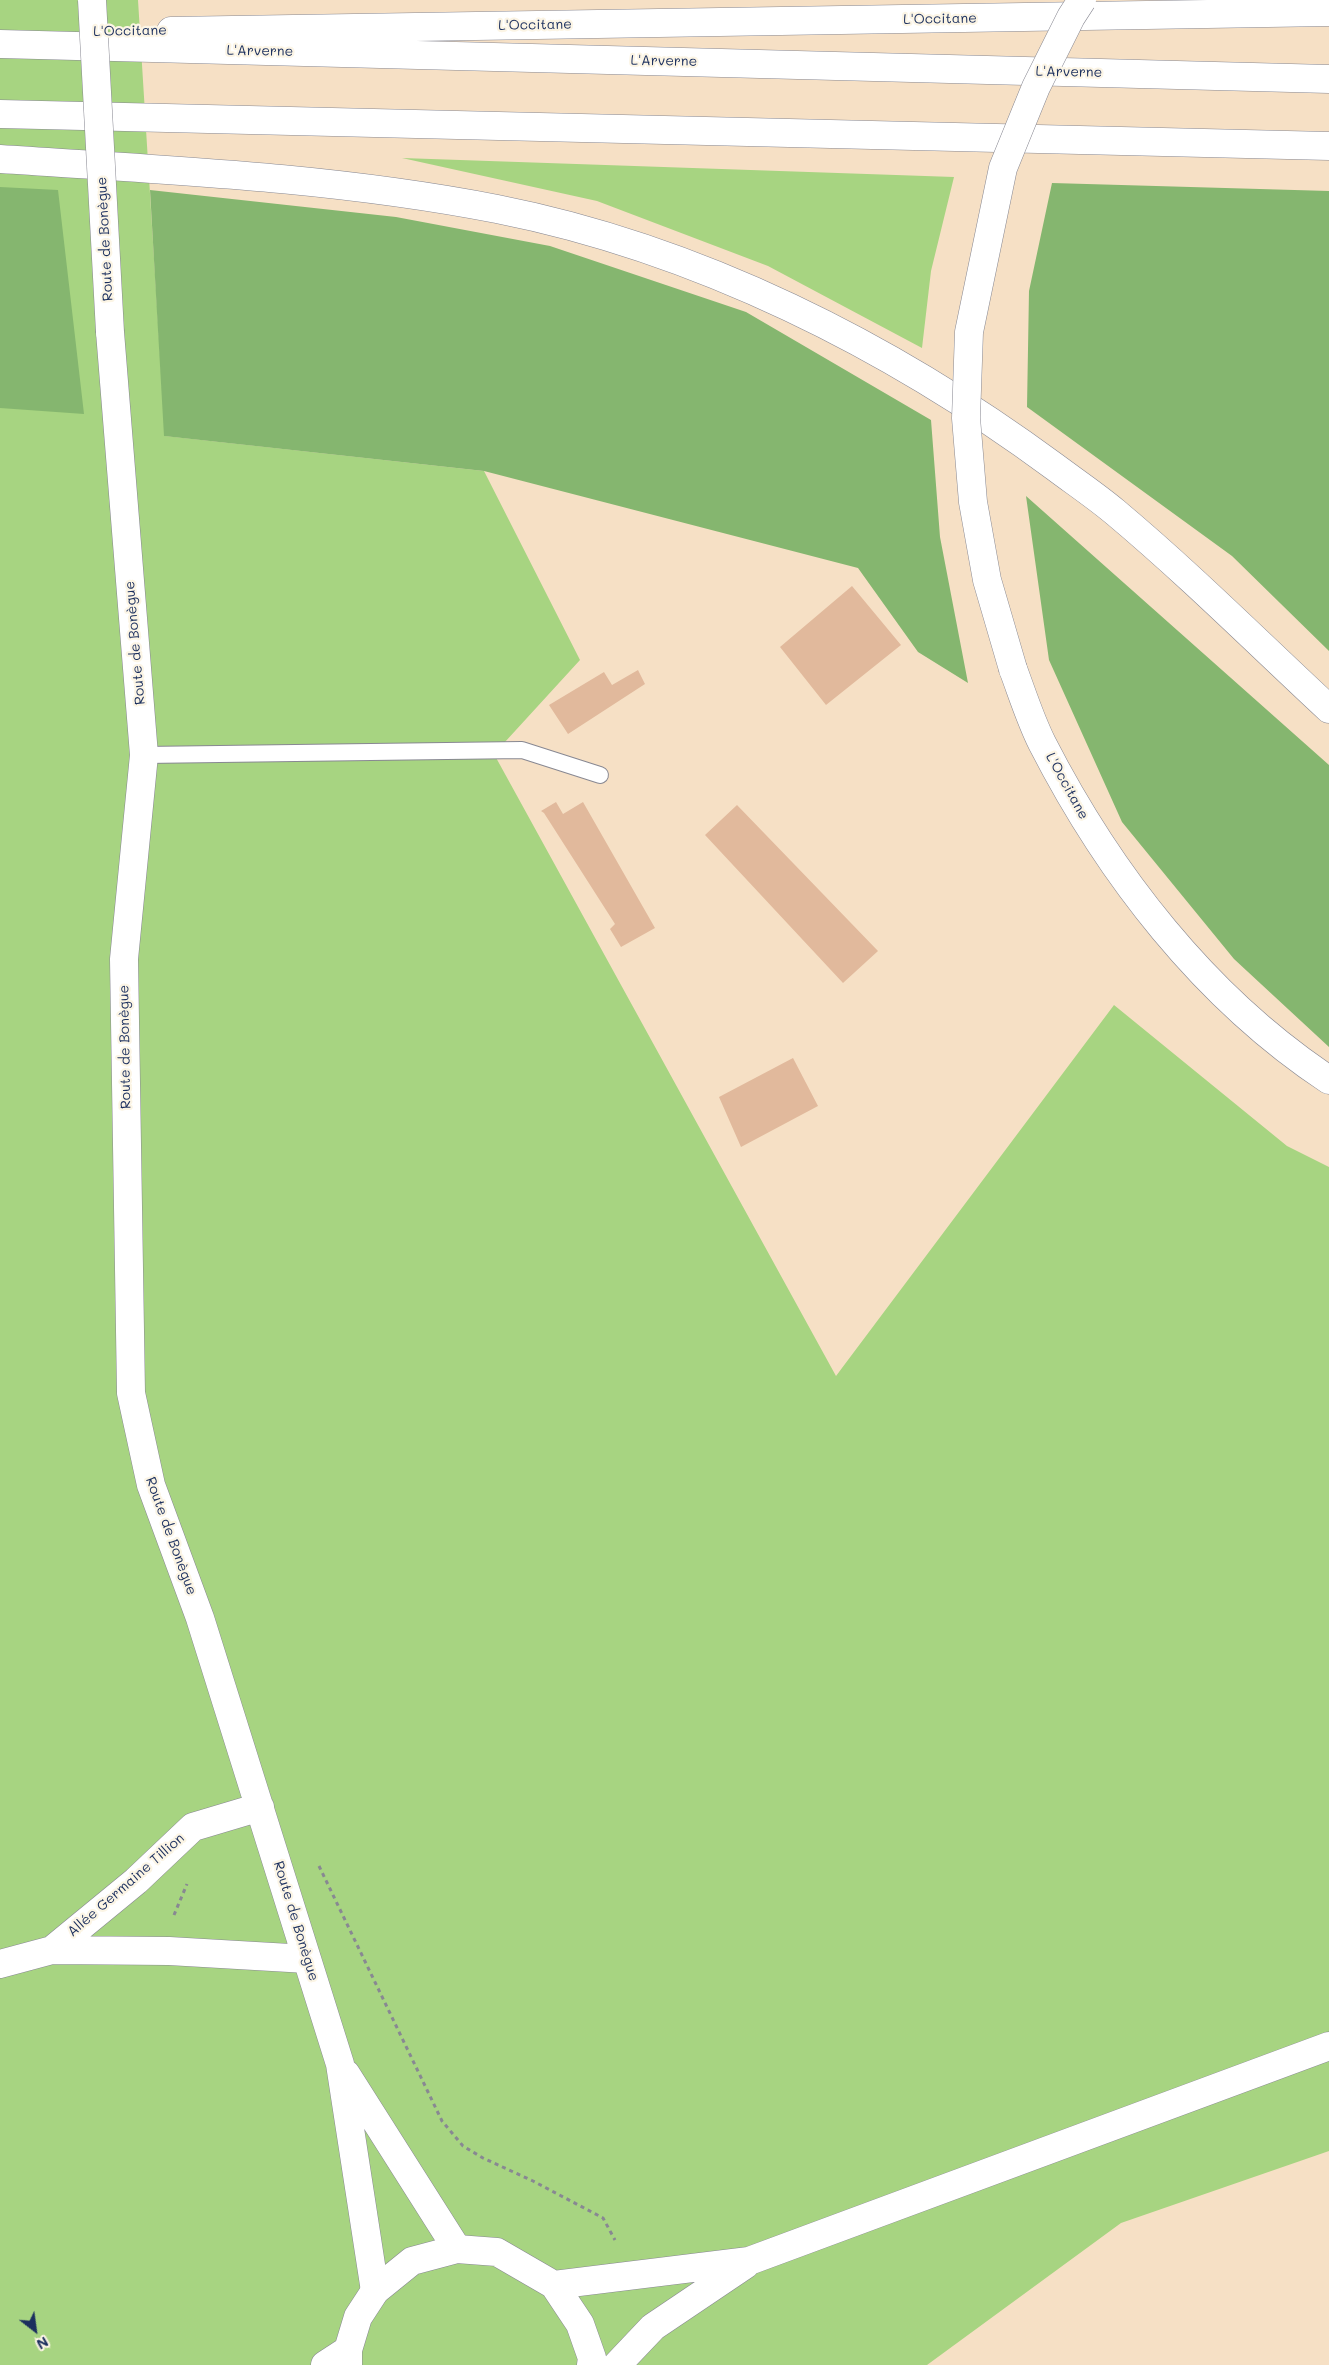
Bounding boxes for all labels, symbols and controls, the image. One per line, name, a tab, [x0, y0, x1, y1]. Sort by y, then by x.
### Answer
street label: L'Occitane	[903, 10, 977, 28]
street label: L'Occitane	[498, 16, 572, 34]
street label: L'Occitane	[93, 22, 167, 40]
street label: L'Arverne	[227, 42, 293, 60]
street label: L'Arverne	[631, 52, 697, 70]
street label: L'Arverne	[1036, 63, 1102, 81]
street label: Route de Bonègue	[93, 176, 117, 302]
street label: Route de Bonègue	[121, 580, 149, 706]
street label: L'Occitane	[1042, 750, 1092, 822]
street label: Route de Bonègue	[116, 985, 134, 1109]
street label: Route de Bonègue	[142, 1475, 200, 1597]
street label: Allée Germaine Tillion	[64, 1830, 188, 1940]
street label: Route de Bonègue	[270, 1859, 322, 1983]
north arrow	[10, 2305, 60, 2355]
text: N	[33, 2333, 52, 2354]

